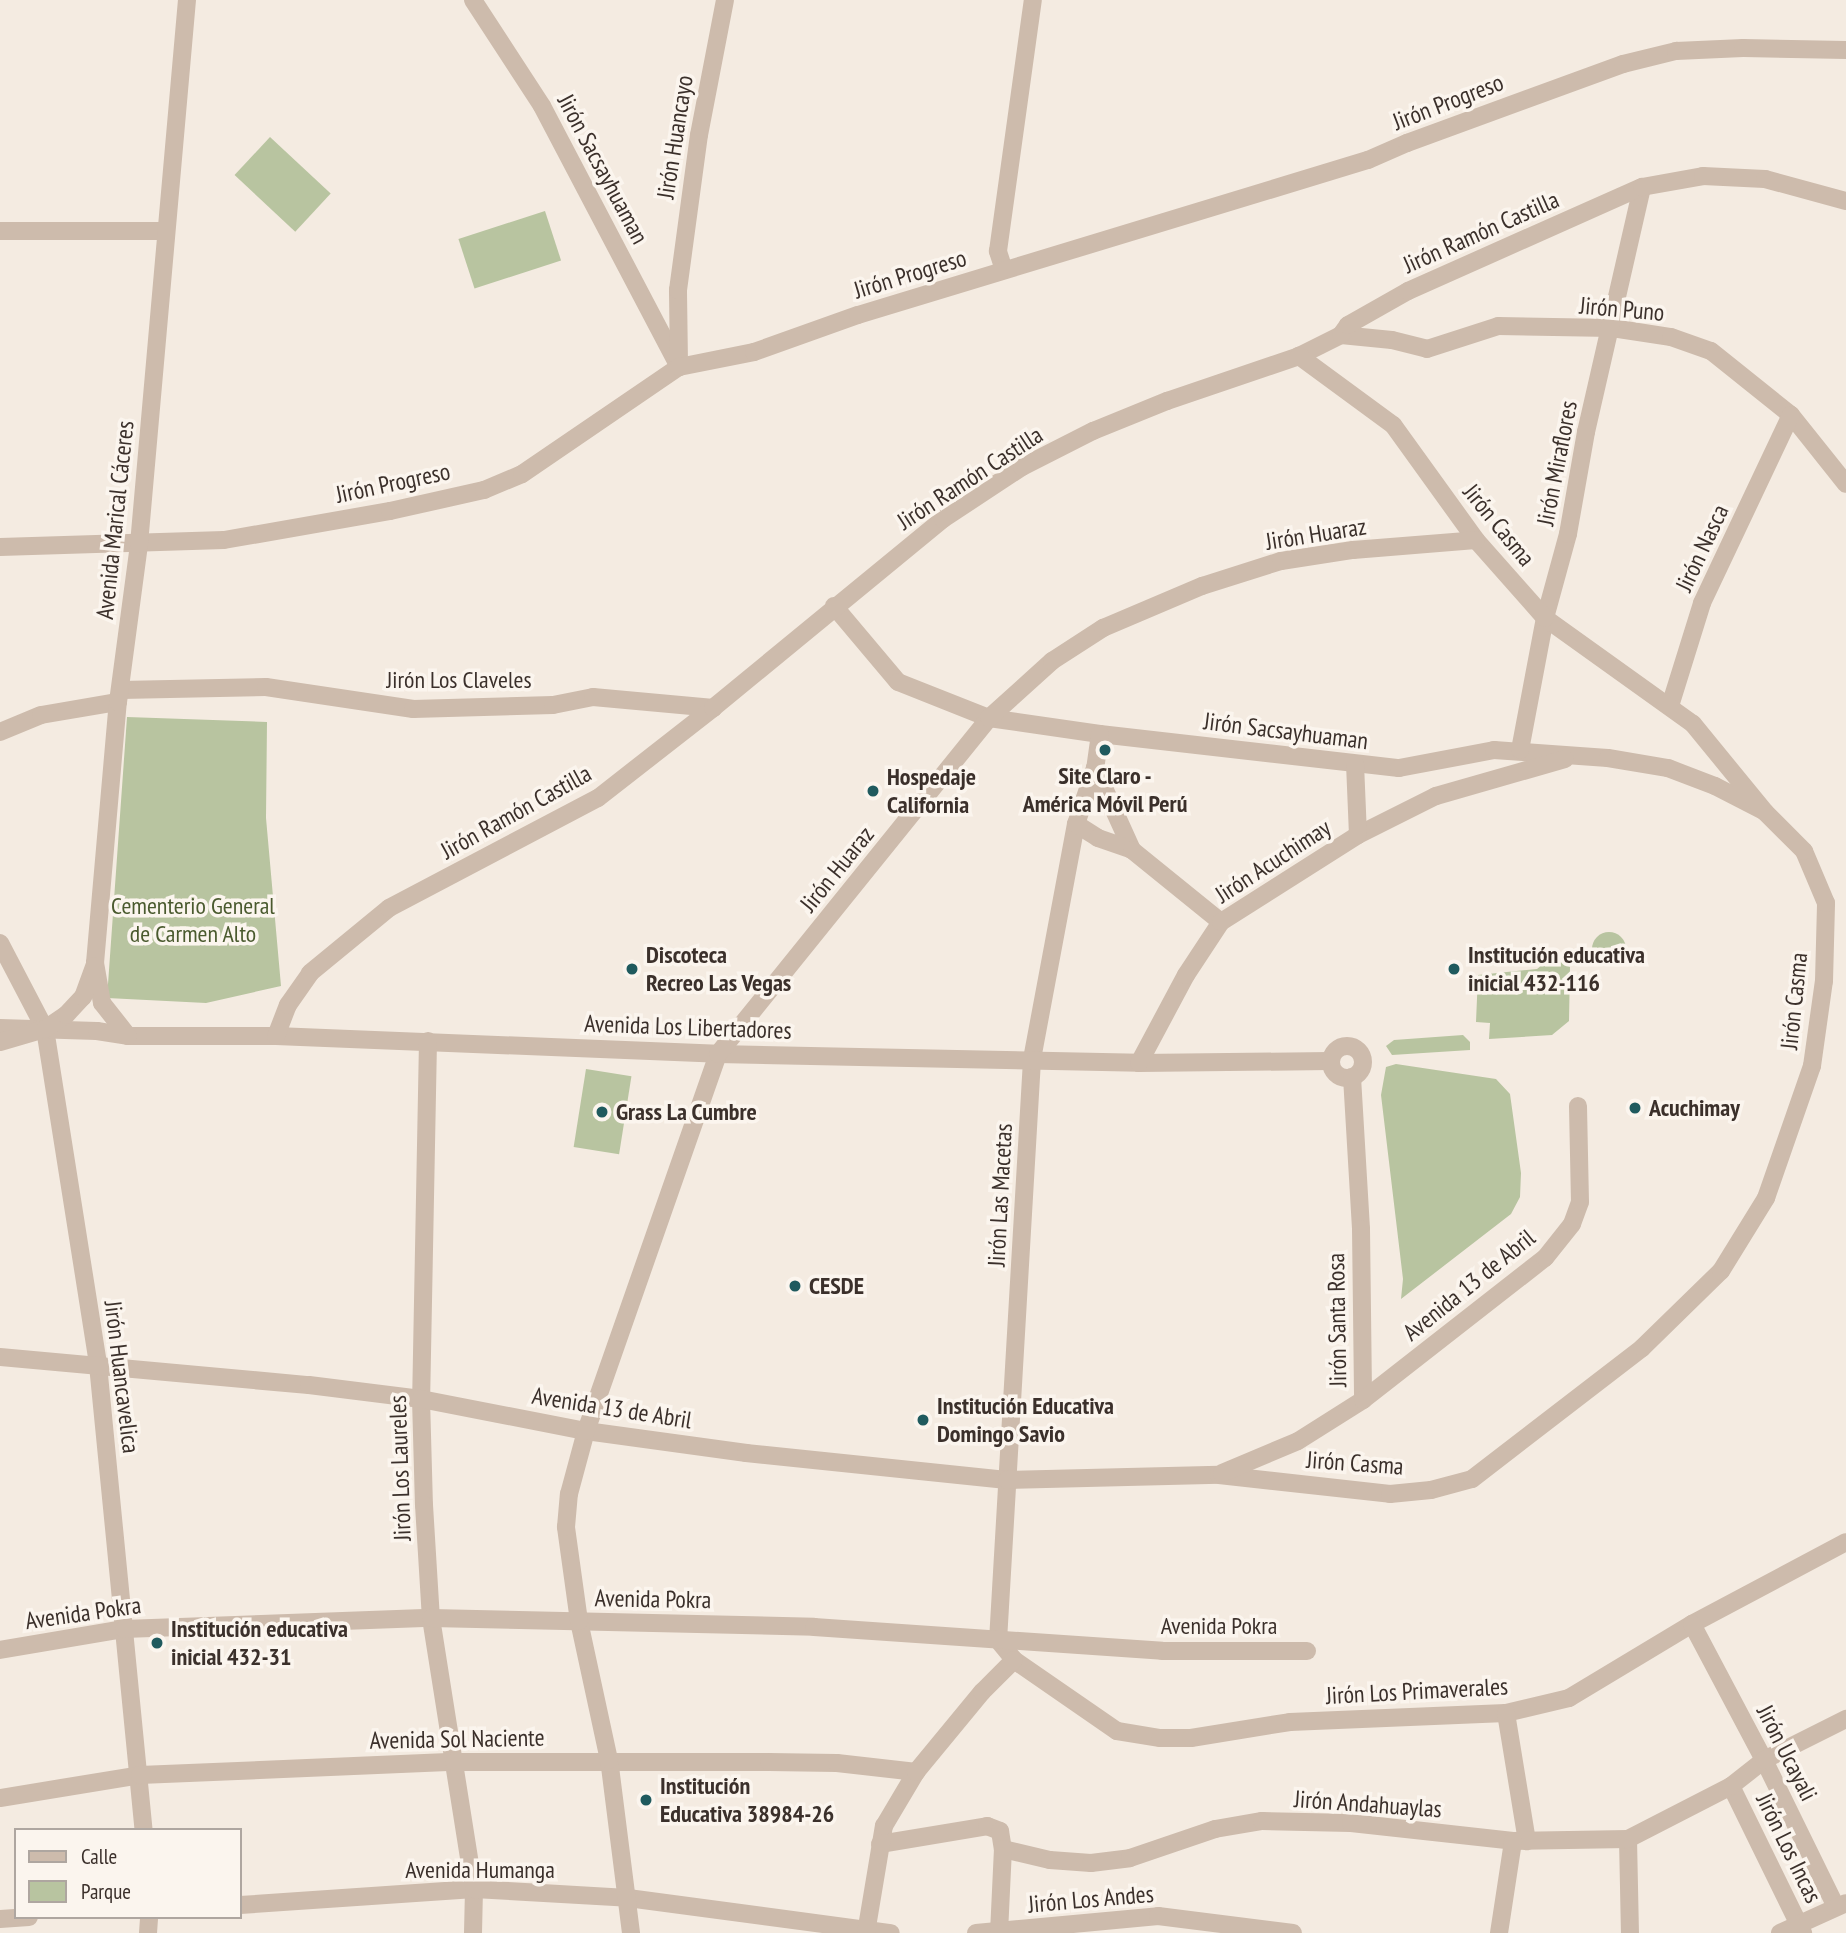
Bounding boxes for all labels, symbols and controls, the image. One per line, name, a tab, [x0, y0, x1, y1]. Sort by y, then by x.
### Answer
street label: Jirón Progreso	[1389, 68, 1507, 136]
street label: Jirón Huancayo	[651, 73, 699, 201]
street label: Jirón Sacsayhuaman	[552, 89, 654, 249]
street label: Jirón Ramón Castilla	[1399, 185, 1563, 279]
street label: Jirón Progreso	[850, 243, 970, 305]
street label: Jirón Puno	[1578, 291, 1666, 327]
street label: Jirón Miraflores	[1531, 398, 1583, 528]
street label: Avenida Marical Cáceres	[90, 419, 140, 621]
street label: Jirón Ramón Castilla	[892, 420, 1048, 536]
street label: Jirón Progreso	[333, 457, 453, 509]
street label: Jirón Casma	[1457, 478, 1541, 572]
street label: Jirón Nasca	[1669, 500, 1735, 596]
street label: Jirón Huaraz	[1264, 512, 1368, 556]
street label: Jirón Los Claveles	[386, 666, 532, 694]
street label: Jirón Sacsayhuaman	[1202, 707, 1370, 755]
marker: Site Claro - América Móvil Perú	[1097, 742, 1113, 758]
street label: Jirón Ramón Castilla	[436, 759, 596, 865]
place label: Site Claro - América Móvil Perú	[1023, 762, 1187, 818]
place label: Hospedaje California	[887, 763, 976, 819]
marker: Hospedaje California	[865, 783, 881, 799]
street label: Jirón Acuchimay	[1210, 813, 1336, 909]
street label: Jirón Huaraz	[794, 821, 880, 917]
park label: Cementerio General de Carmen Alto	[111, 892, 275, 948]
place label: Discoteca Recreo Las Vegas	[646, 941, 792, 997]
place label: Institución educativa inicial 432-116	[1468, 941, 1645, 997]
street label: Jirón Casma	[1775, 951, 1813, 1051]
marker: Discoteca Recreo Las Vegas	[624, 961, 640, 977]
marker: Institución educativa inicial 432-116	[1446, 961, 1462, 977]
street label: Avenida Los Libertadores	[584, 1009, 792, 1045]
place label: Acuchimay	[1649, 1094, 1740, 1122]
place label: Grass La Cumbre	[616, 1098, 757, 1126]
marker: Acuchimay	[1627, 1100, 1643, 1116]
marker: Grass La Cumbre	[594, 1104, 610, 1120]
street label: Jirón Las Macetas	[982, 1123, 1018, 1267]
street label: Avenida 13 de Abril	[1397, 1223, 1541, 1347]
street label: Jirón Santa Rosa	[1321, 1253, 1353, 1387]
place label: CESDE	[809, 1272, 864, 1300]
marker: CESDE	[787, 1278, 803, 1294]
street label: Jirón Huancavelica	[98, 1299, 146, 1455]
street label: Avenida 13 de Abril	[530, 1381, 694, 1435]
place label: Institución Educativa Domingo Savio	[937, 1392, 1114, 1448]
street label: Jirón Los Laureles	[383, 1395, 417, 1541]
marker: Institución Educativa Domingo Savio	[915, 1412, 931, 1428]
street label: Jirón Casma	[1306, 1445, 1404, 1481]
street label: Avenida Pokra	[594, 1584, 712, 1614]
street label: Avenida Pokra	[23, 1591, 143, 1635]
street label: Avenida Pokra	[1161, 1612, 1277, 1640]
place label: Institución educativa inicial 432-31	[171, 1615, 348, 1671]
marker: Institución educativa inicial 432-31	[149, 1635, 165, 1651]
street label: Jirón Los Primaverales	[1325, 1672, 1509, 1710]
street label: Jirón Ucayali	[1751, 1700, 1823, 1806]
street label: Avenida Sol Naciente	[369, 1723, 545, 1755]
place label: Institución Educativa 38984-26	[660, 1772, 834, 1828]
street label: Jirón Andahuaylas	[1293, 1784, 1443, 1824]
street label: Jirón Los Incas	[1750, 1788, 1828, 1908]
marker: Institución Educativa 38984-26	[638, 1792, 654, 1808]
legend	[14, 1828, 242, 1919]
text: Calle	[81, 1843, 117, 1870]
street label: Avenida Humanga	[405, 1856, 555, 1884]
text: Parque	[81, 1878, 131, 1905]
street label: Jirón Los Andes	[1027, 1879, 1155, 1919]

